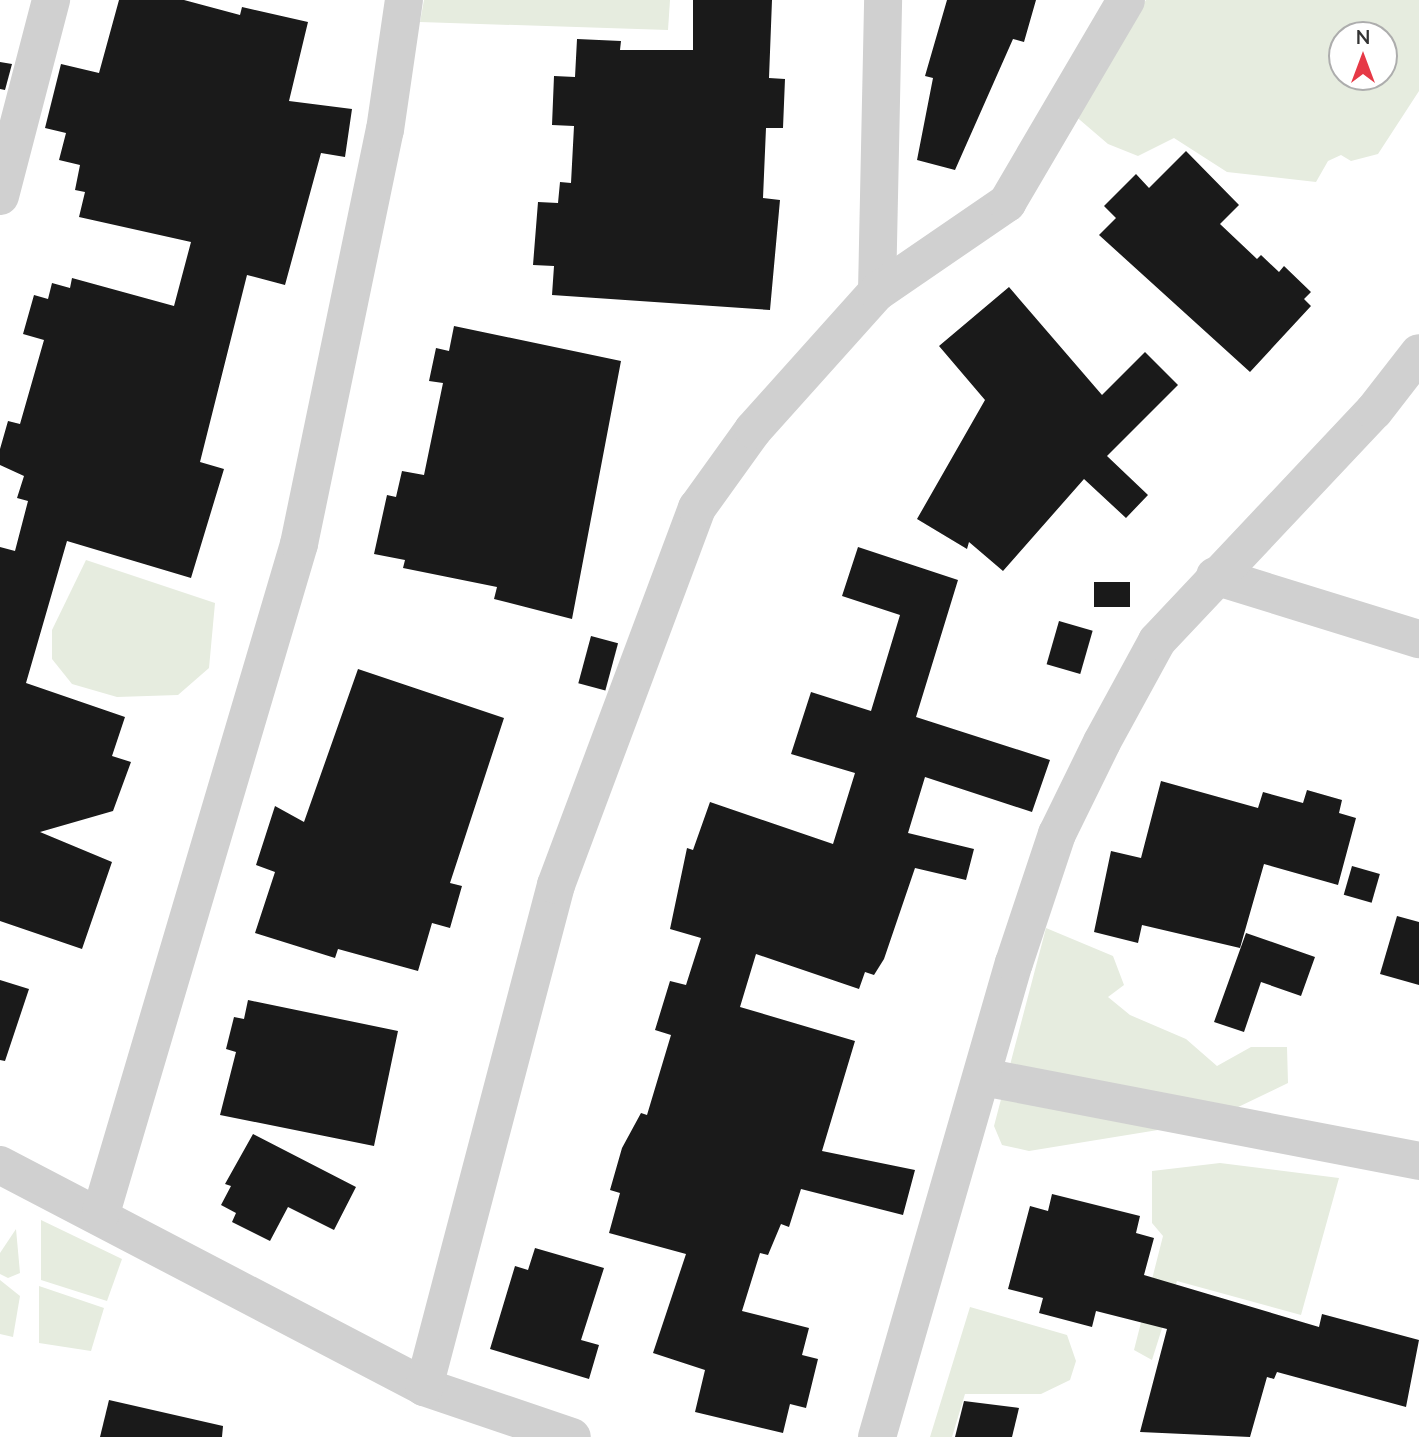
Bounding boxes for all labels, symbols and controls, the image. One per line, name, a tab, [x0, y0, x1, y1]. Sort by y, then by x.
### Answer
north arrow	[1328, 21, 1398, 91]
text: N	[1356, 25, 1370, 48]

